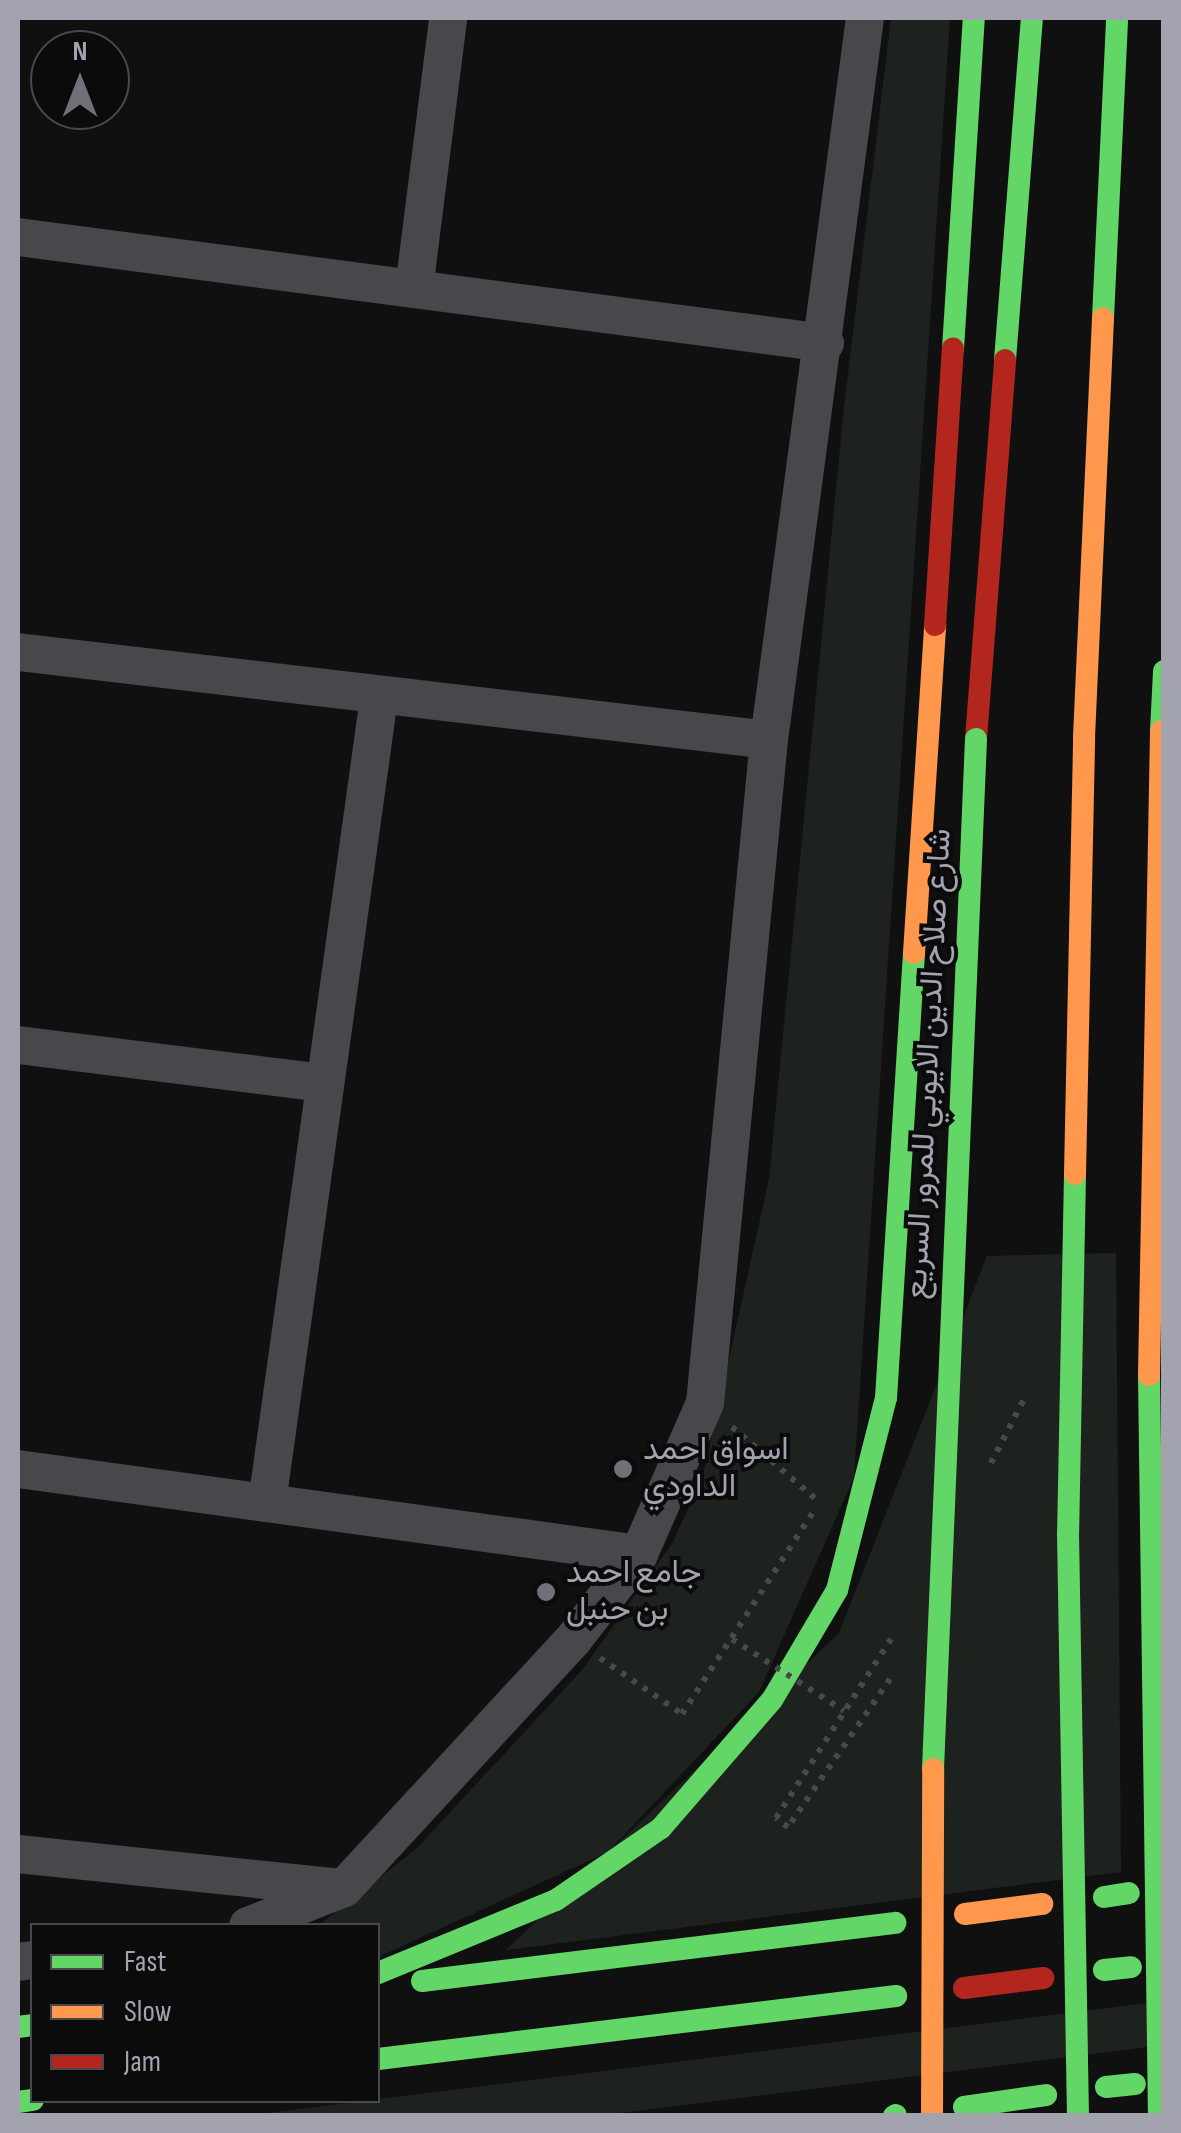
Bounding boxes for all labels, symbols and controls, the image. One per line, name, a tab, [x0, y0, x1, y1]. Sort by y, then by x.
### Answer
north arrow	[30, 30, 130, 130]
text: N	[73, 35, 87, 68]
street label: شارع صلاح الدين الايوبي للمرور السريع	[897, 828, 961, 1300]
place label: اسواق احمد الداودي	[643, 1432, 789, 1507]
marker: اسواق احمد الداودي	[612, 1458, 634, 1480]
place label: جامع احمد بن حنبل	[566, 1555, 701, 1630]
marker: جامع احمد بن حنبل	[535, 1581, 557, 1603]
legend	[30, 1923, 380, 2103]
text: Fast	[124, 1944, 166, 1980]
text: Slow	[124, 1994, 172, 2030]
text: Jam	[124, 2044, 161, 2080]

